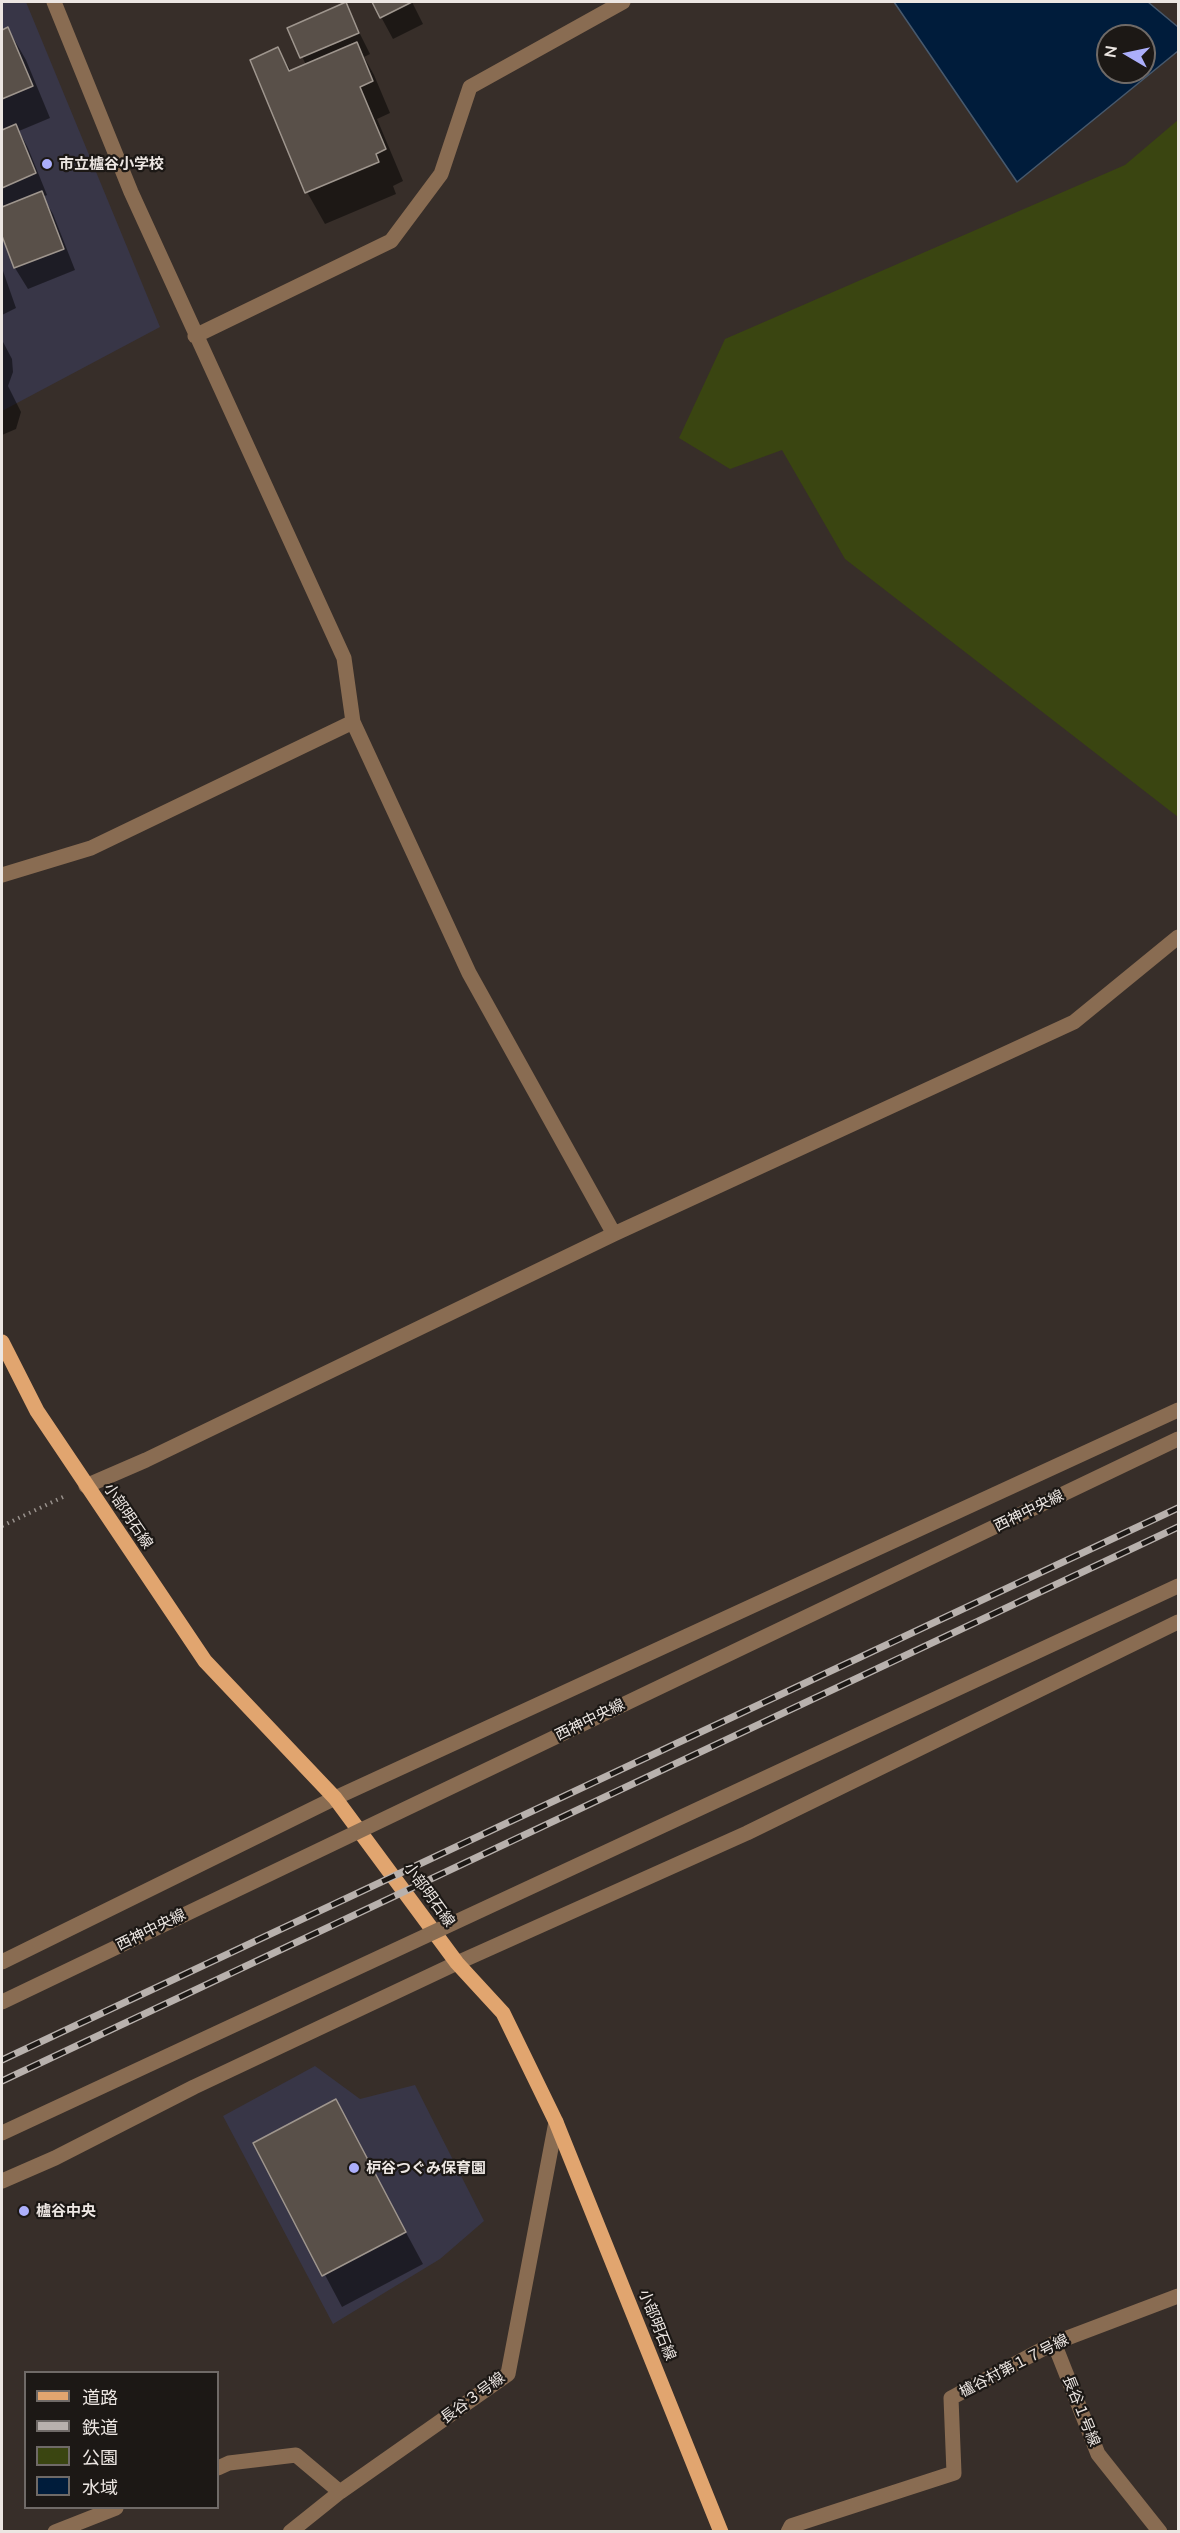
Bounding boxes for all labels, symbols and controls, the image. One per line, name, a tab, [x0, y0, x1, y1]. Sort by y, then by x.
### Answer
north arrow	[1096, 24, 1156, 84]
text: N	[1099, 44, 1121, 59]
place label: 市立櫨谷小学校	[59, 155, 164, 173]
marker: 市立櫨谷小学校	[40, 157, 54, 171]
street label: 小部明石線	[100, 1480, 156, 1552]
street label: 西神中央線	[991, 1486, 1067, 1536]
street label: 西神中央線	[552, 1695, 628, 1745]
street label: 小部明石線	[400, 1859, 458, 1931]
street label: 西神中央線	[113, 1905, 189, 1955]
place label: 枦谷つぐみ保育園	[366, 2159, 486, 2177]
marker: 枦谷つぐみ保育園	[347, 2161, 361, 2175]
place label: 櫨谷中央	[36, 2202, 96, 2220]
marker: 櫨谷中央	[17, 2204, 31, 2218]
street label: 小部明石線	[635, 2287, 679, 2363]
street label: 櫨谷村第１７号線	[956, 2331, 1072, 2401]
street label: 長谷３号線	[437, 2369, 509, 2427]
legend	[24, 2371, 219, 2509]
street label: 長谷１号線	[1059, 2373, 1103, 2449]
text: 道路	[82, 2386, 118, 2409]
text: 鉄道	[82, 2416, 118, 2439]
text: 公園	[82, 2446, 118, 2469]
text: 水域	[82, 2476, 118, 2499]

